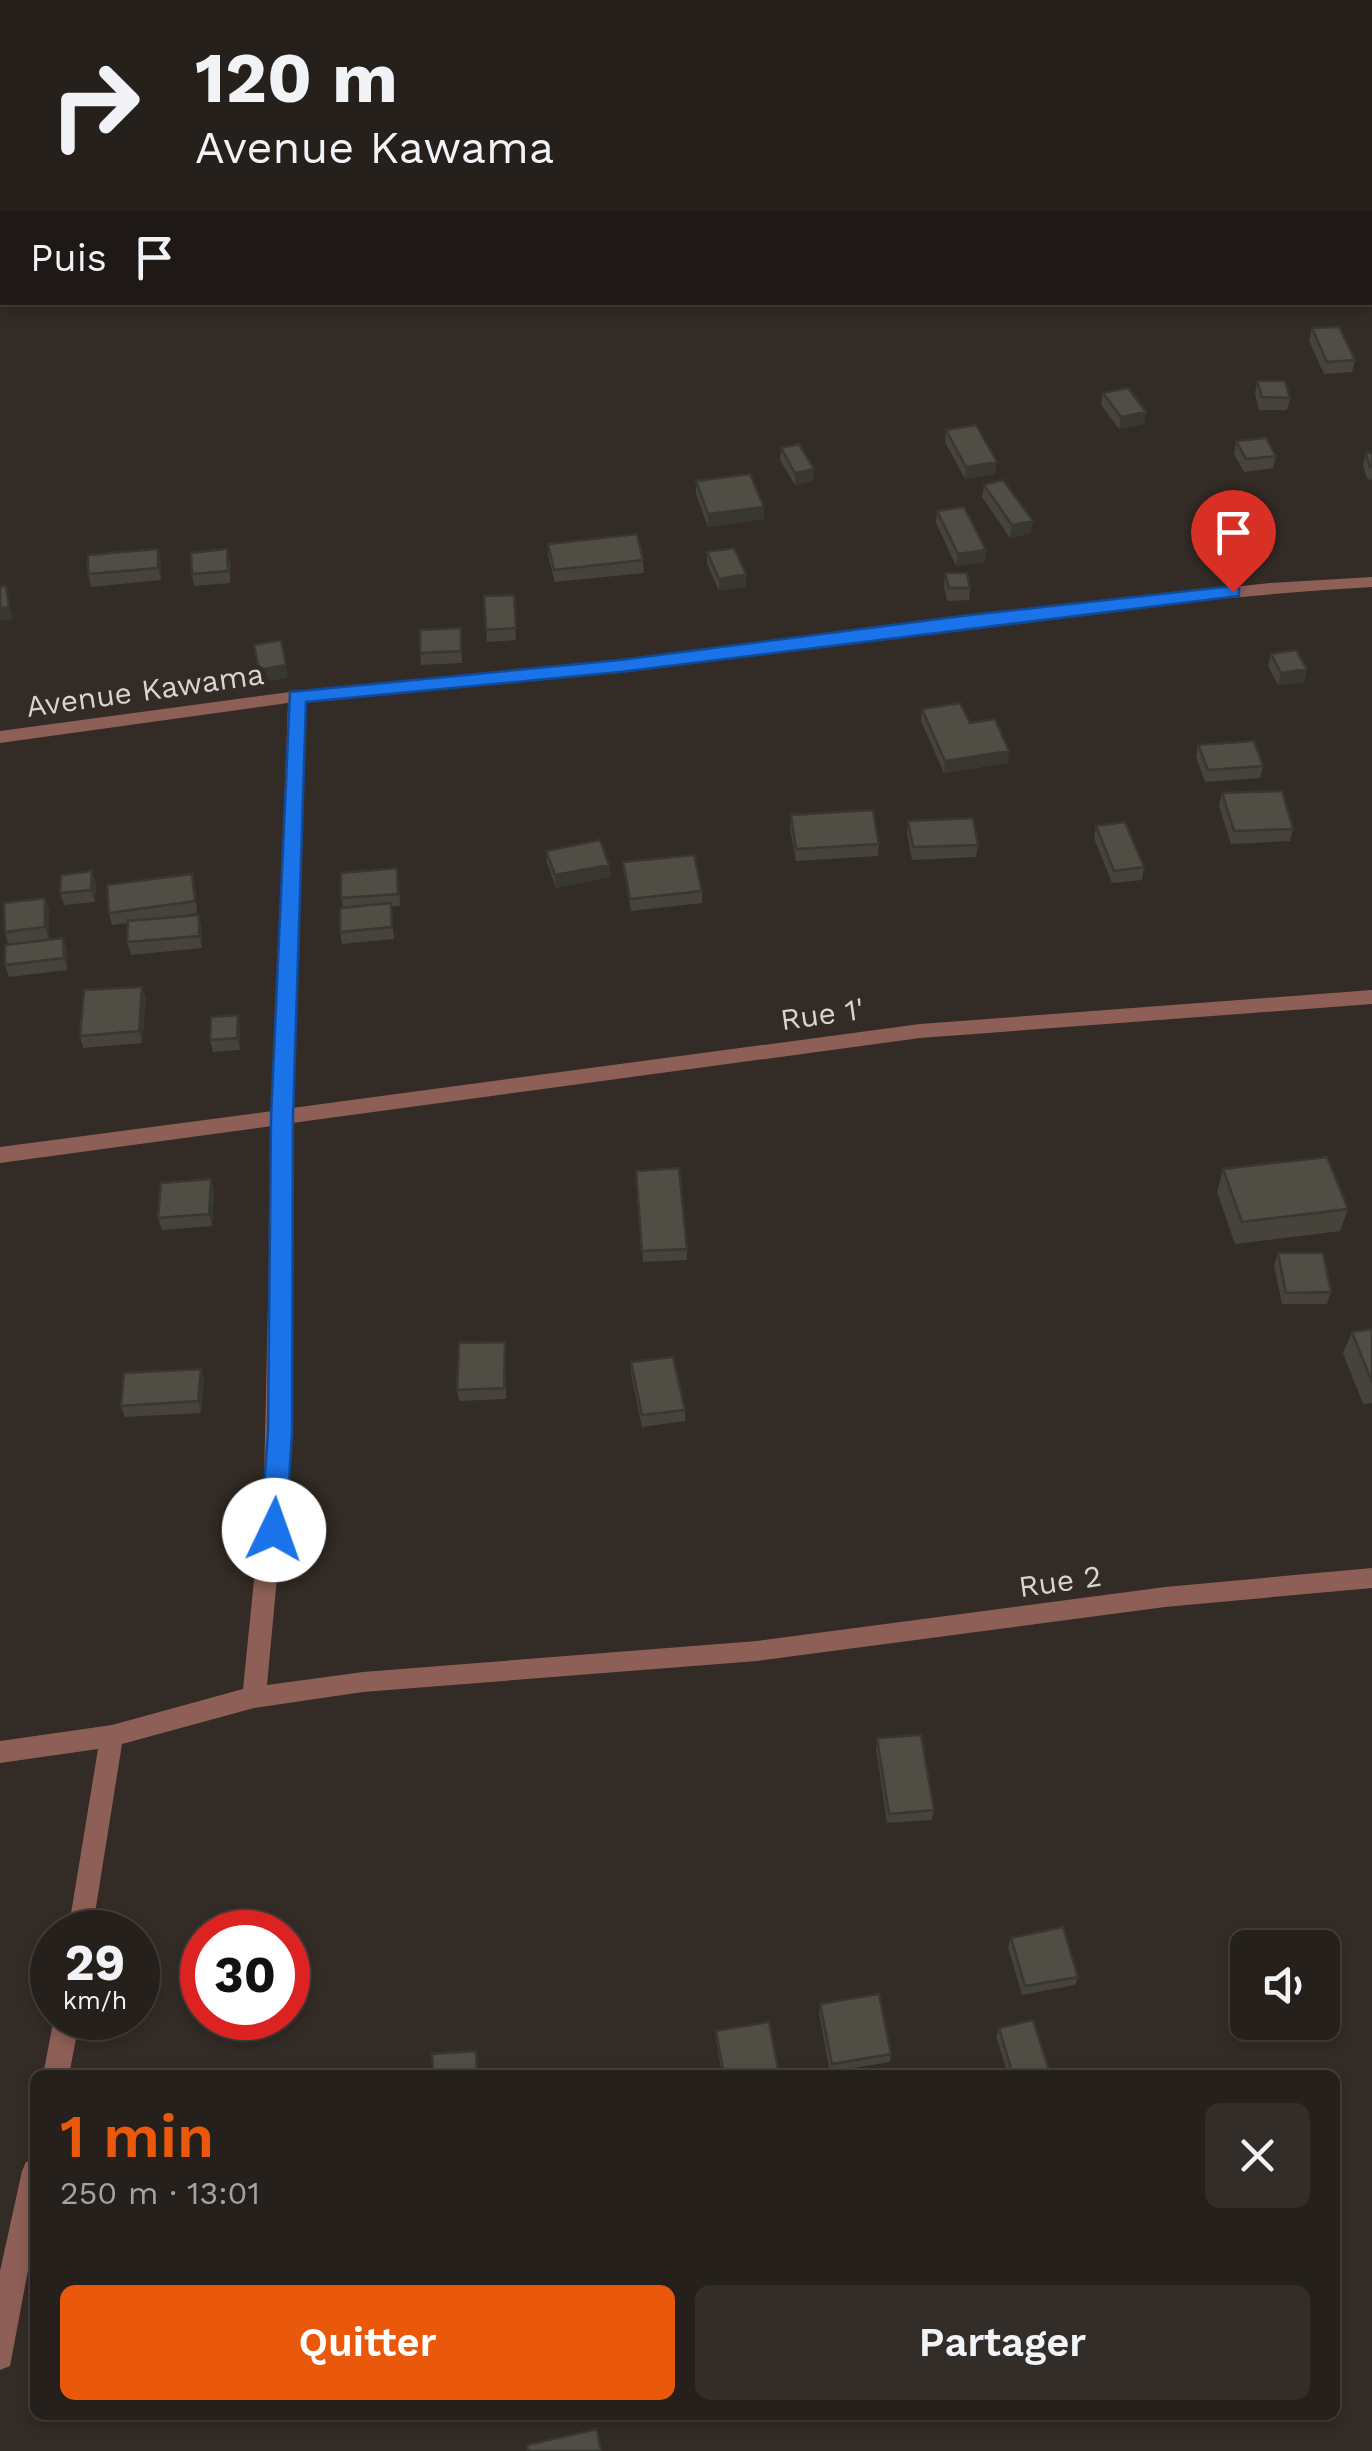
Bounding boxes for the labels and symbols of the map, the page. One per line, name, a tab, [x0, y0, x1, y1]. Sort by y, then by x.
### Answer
pin	[1191, 490, 1276, 593]
street label: Avenue Kawama	[24, 656, 266, 724]
street label: Rue 1'	[778, 991, 866, 1037]
position arrow	[222, 1478, 326, 1582]
street label: Rue 2	[1016, 1558, 1104, 1604]
speed limit sign: 30	[180, 1910, 310, 2040]

